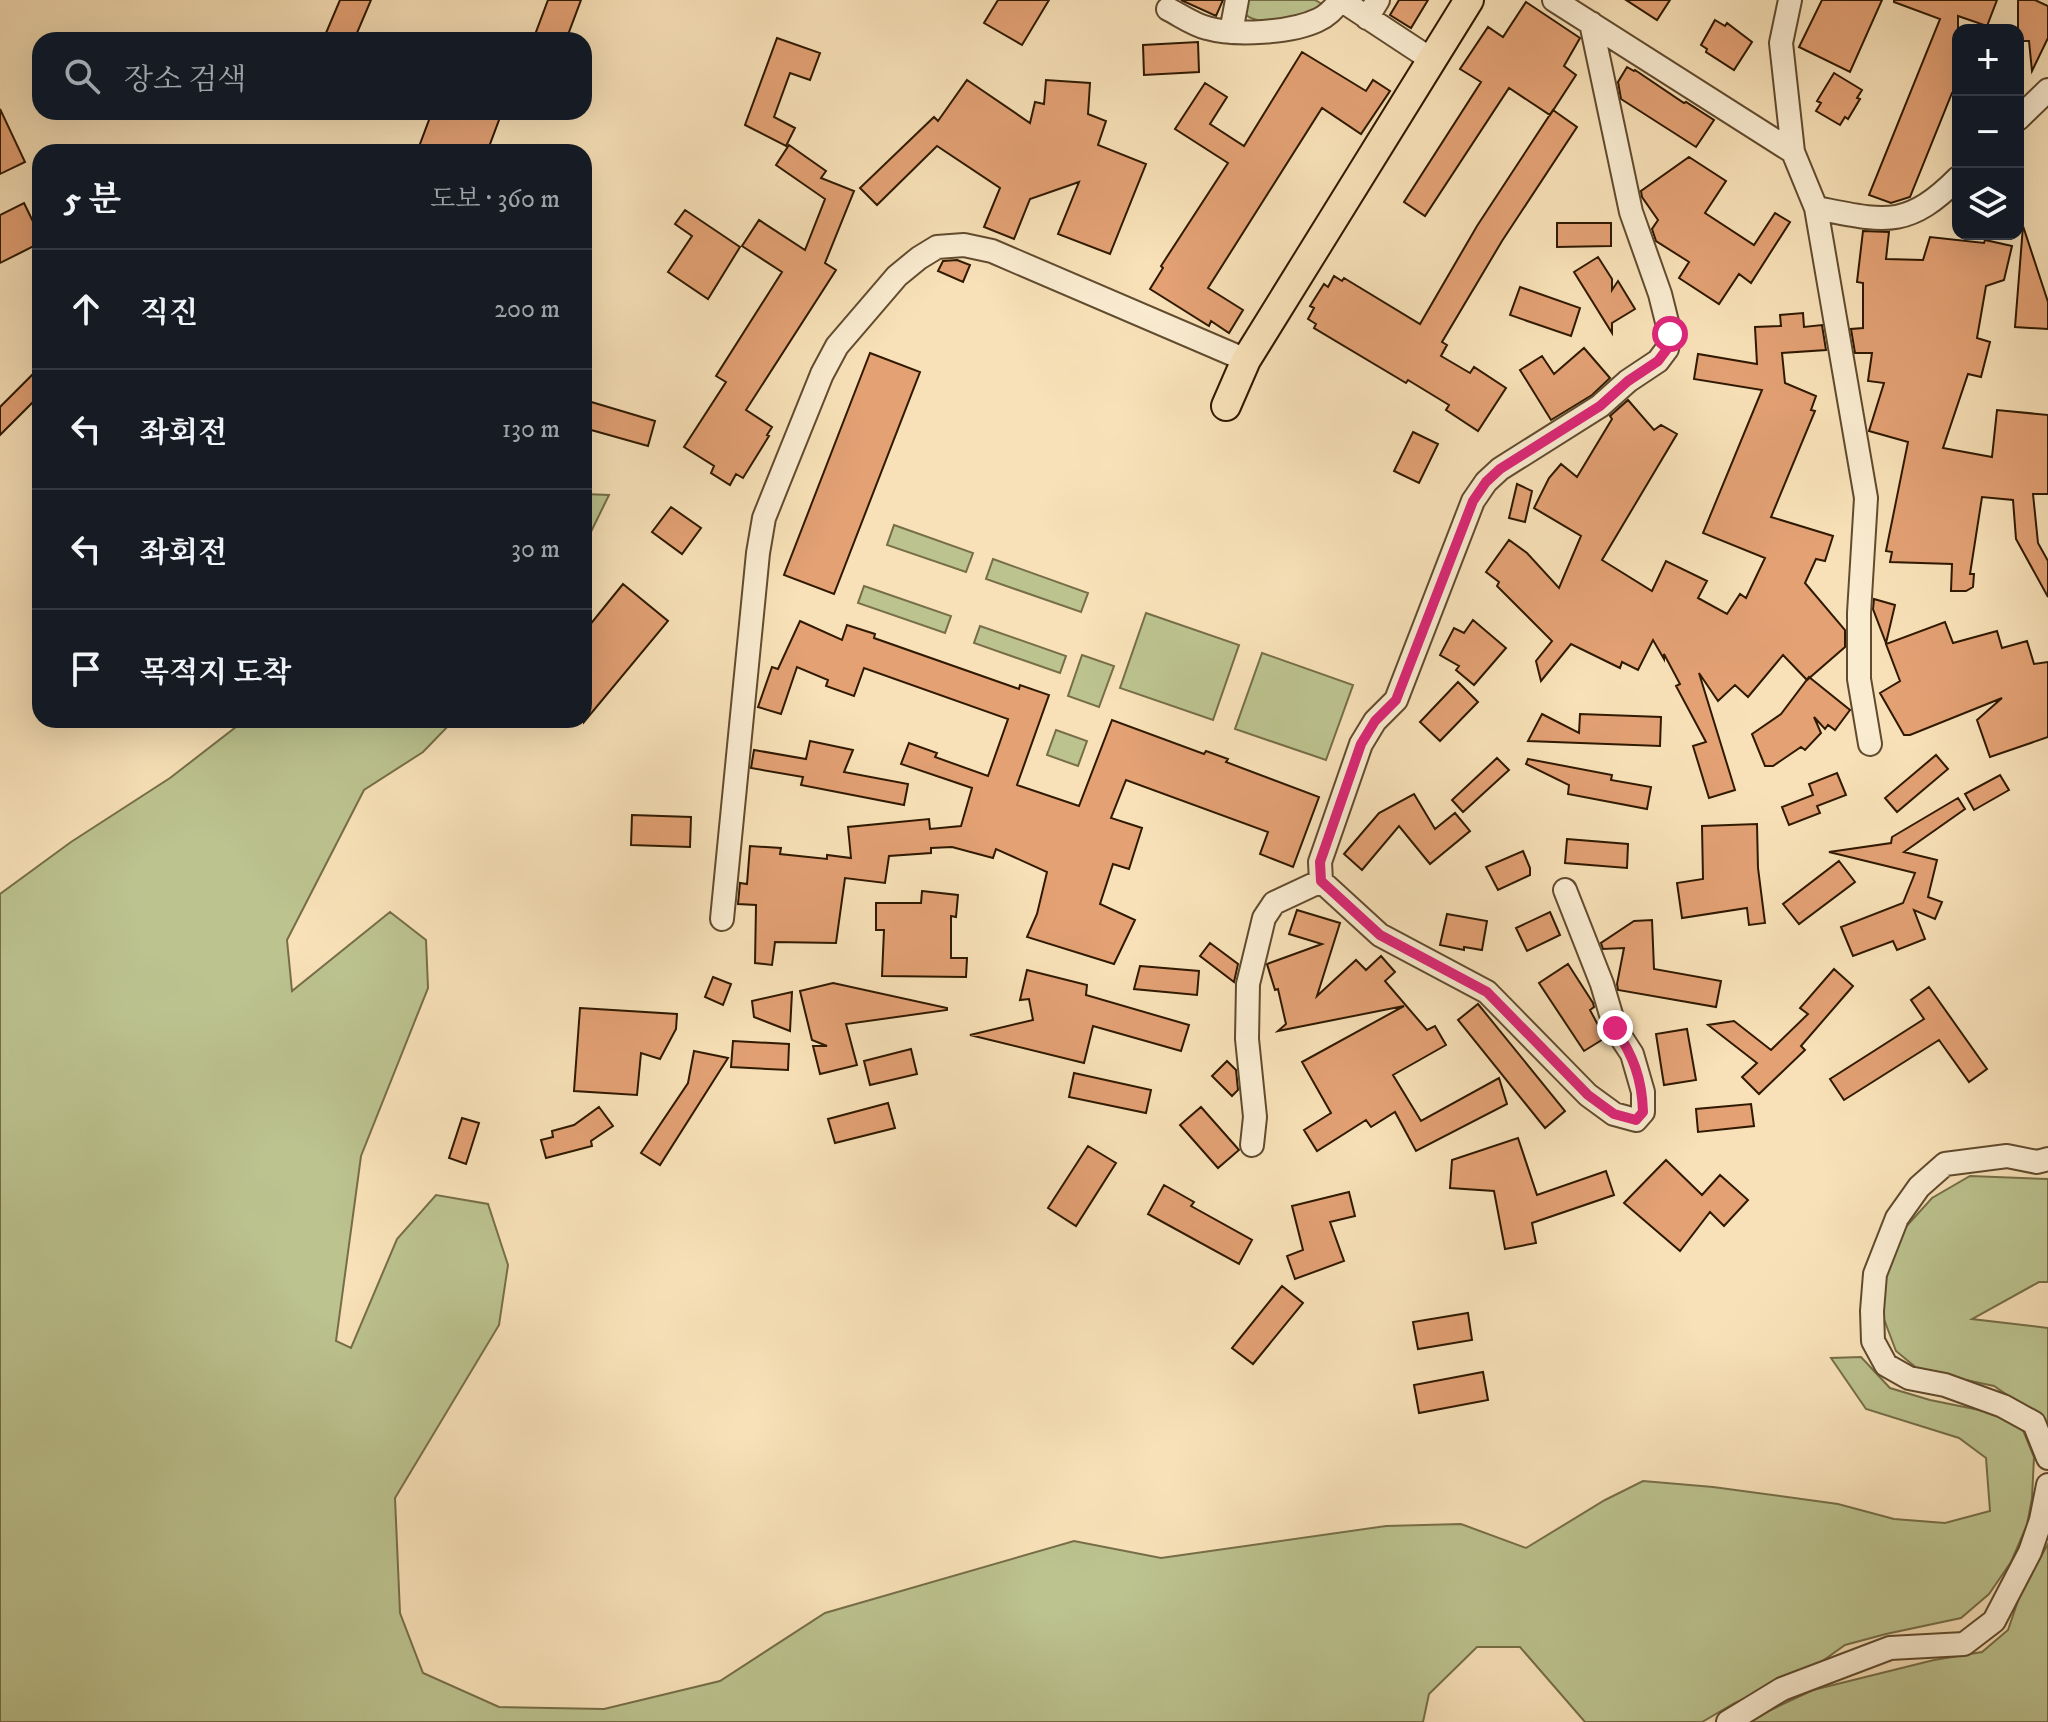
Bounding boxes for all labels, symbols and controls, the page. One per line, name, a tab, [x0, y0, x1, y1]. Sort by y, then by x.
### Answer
map controls	[1952, 24, 2024, 240]
button: +	[1952, 24, 2024, 96]
search box	[32, 32, 592, 120]
icon: search	[60, 54, 104, 98]
text: 장소 검색	[124, 62, 246, 99]
button: −	[1952, 96, 2024, 168]
button: layers	[1952, 168, 2024, 240]
text: 5 분	[64, 179, 121, 221]
text: 도보 · 360 m	[430, 183, 560, 216]
icon: ahead	[64, 287, 108, 331]
text: 200 m	[494, 293, 560, 326]
text: 직진	[140, 295, 198, 332]
route start	[1652, 316, 1688, 352]
icon: left	[64, 407, 108, 451]
text: 130 m	[502, 413, 560, 446]
text: 좌회전	[140, 415, 227, 452]
icon: left	[64, 527, 108, 571]
text: 30 m	[511, 533, 560, 566]
text: 좌회전	[140, 535, 227, 572]
icon: arrive	[64, 647, 108, 691]
text: 목적지 도착	[140, 655, 291, 692]
route end	[1597, 1010, 1633, 1046]

